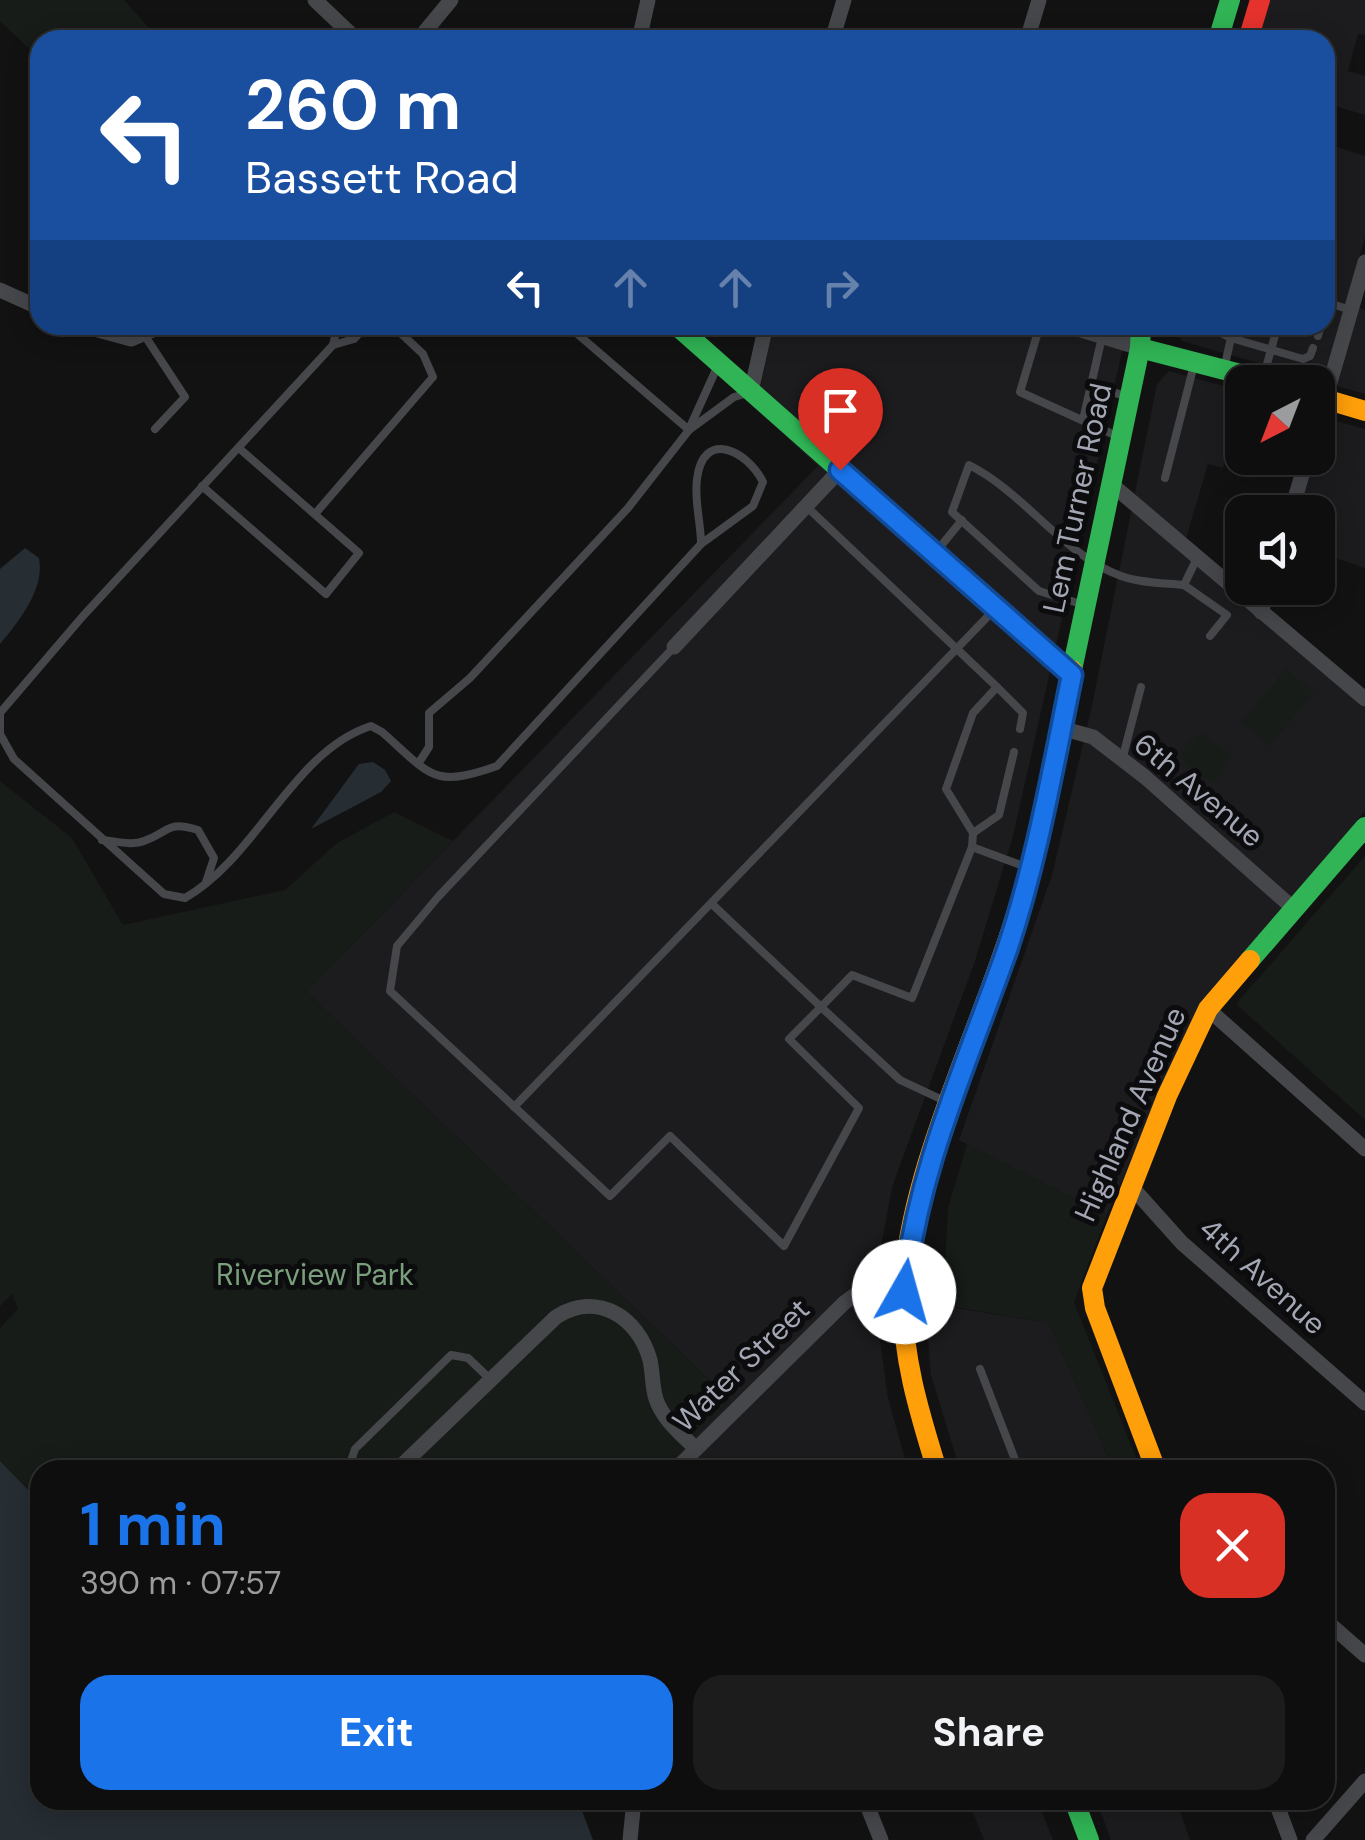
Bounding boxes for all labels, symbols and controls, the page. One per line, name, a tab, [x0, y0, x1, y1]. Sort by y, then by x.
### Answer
text: 260 m	[245, 60, 461, 151]
icon: left	[80, 70, 210, 200]
text: Bassett Road	[245, 148, 519, 207]
icon: left	[498, 260, 553, 315]
icon: ahead	[603, 260, 658, 315]
icon: ahead	[708, 260, 763, 315]
icon: right	[813, 260, 868, 315]
north arrow	[1225, 365, 1335, 475]
map controls	[1225, 365, 1335, 605]
pin	[798, 368, 883, 471]
street label: Lem Turner Road	[1034, 380, 1120, 616]
icon: arrive	[813, 383, 868, 438]
button: sound	[1225, 495, 1335, 605]
street label: 6th Avenue	[1126, 724, 1272, 856]
street label: Highland Avenue	[1065, 1001, 1195, 1227]
street label: 4th Avenue	[1192, 1209, 1334, 1343]
position arrow	[852, 1240, 956, 1344]
park label: Riverview Park	[216, 1255, 414, 1294]
street label: Water Street	[664, 1290, 818, 1440]
text: 1 min	[80, 1485, 226, 1564]
button: close	[1180, 1493, 1285, 1598]
text: 390 m · 07:57	[80, 1562, 281, 1604]
button: Exit	[80, 1675, 673, 1790]
button: Share	[693, 1675, 1285, 1790]

